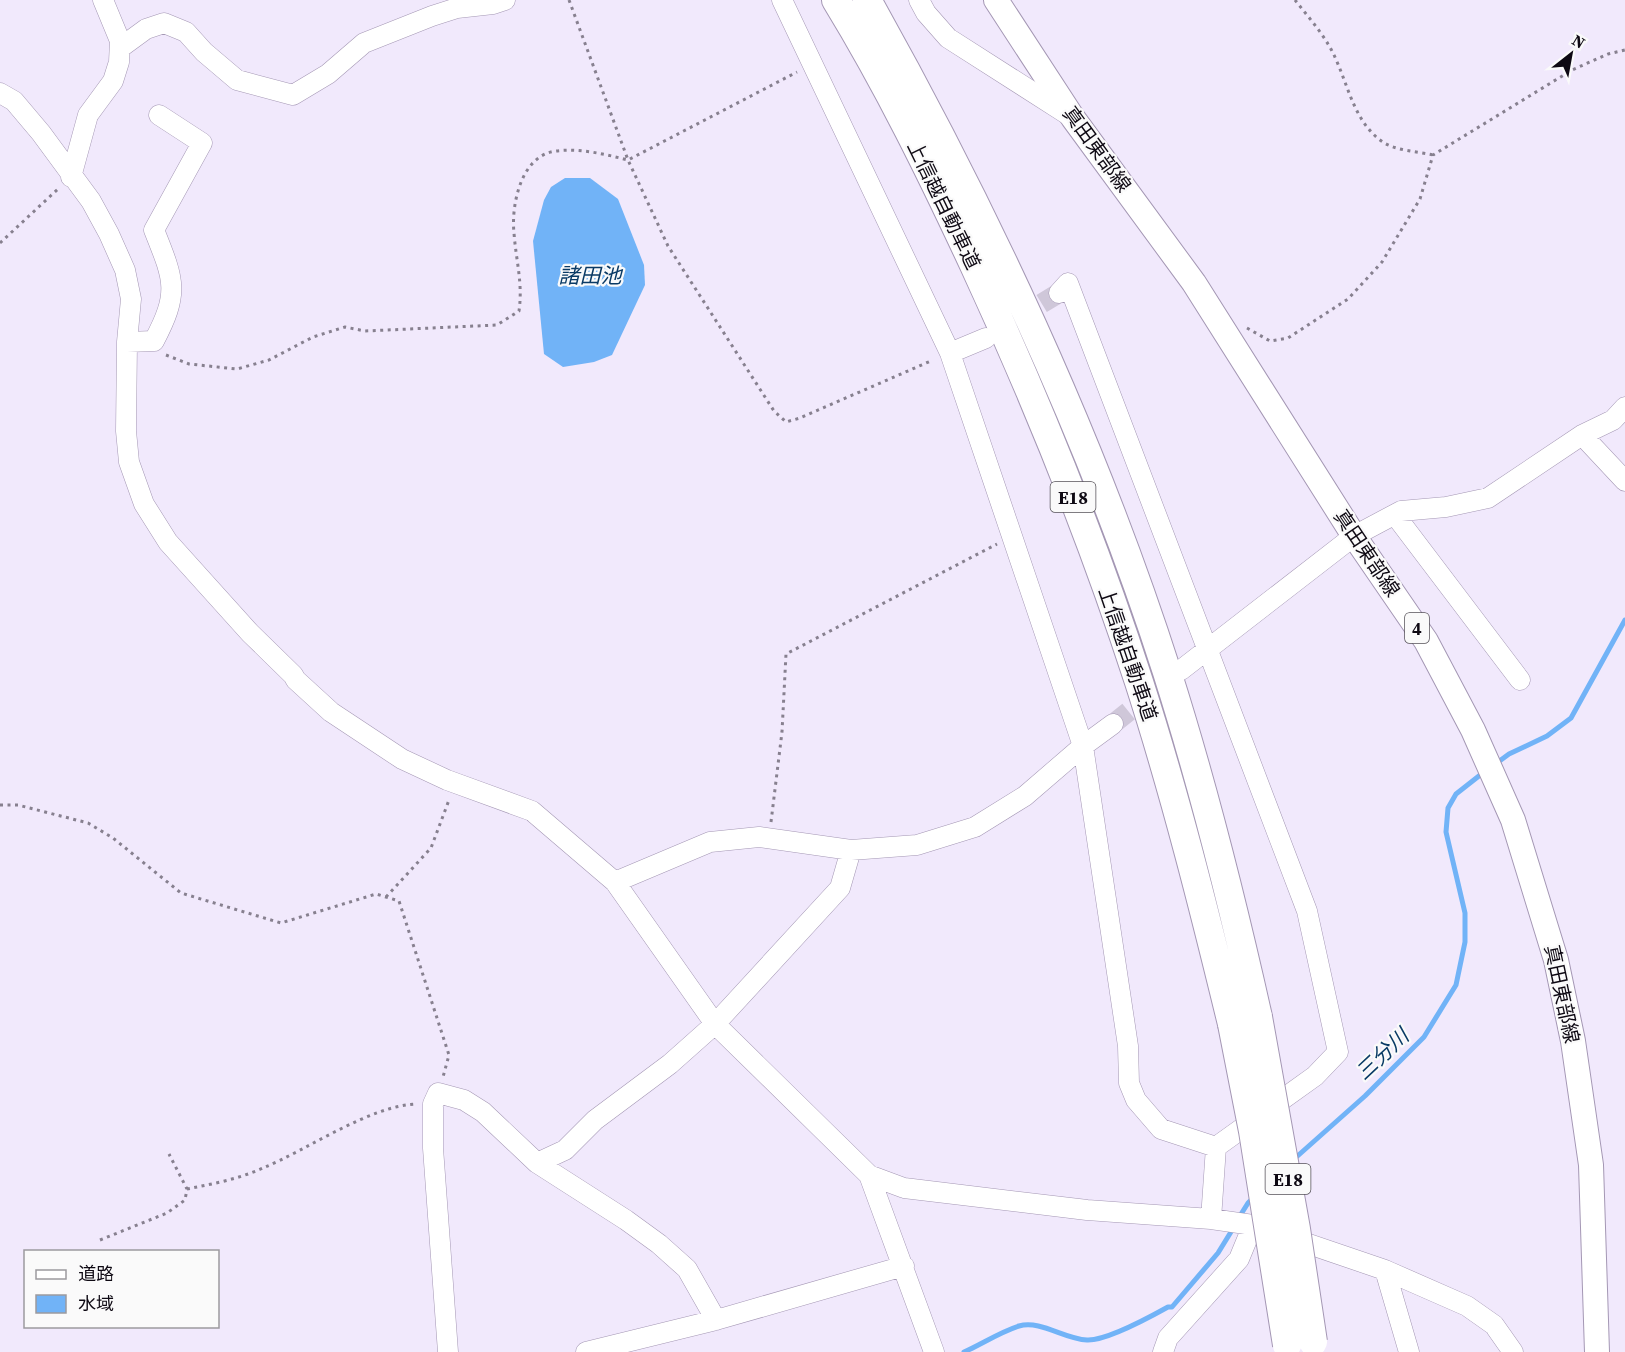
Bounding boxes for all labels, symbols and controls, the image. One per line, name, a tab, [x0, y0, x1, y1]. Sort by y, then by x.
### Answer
north arrow	[1541, 24, 1601, 84]
text: N	[1568, 29, 1590, 54]
street label: 真田東部線	[1056, 100, 1138, 198]
street label: 上信越自動車道	[901, 136, 987, 274]
water label: 諸田池	[559, 261, 623, 290]
road number: E18	[1050, 482, 1096, 512]
street label: 真田東部線	[1327, 504, 1407, 602]
street label: 上信越自動車道	[1092, 583, 1164, 725]
road number: 4	[1405, 613, 1429, 643]
street label: 真田東部線	[1538, 942, 1586, 1046]
water label: 三分川	[1349, 1021, 1416, 1086]
road number: E18	[1266, 1164, 1310, 1194]
legend	[24, 1250, 219, 1328]
text: 道路	[78, 1261, 114, 1286]
text: 水域	[78, 1291, 114, 1316]

